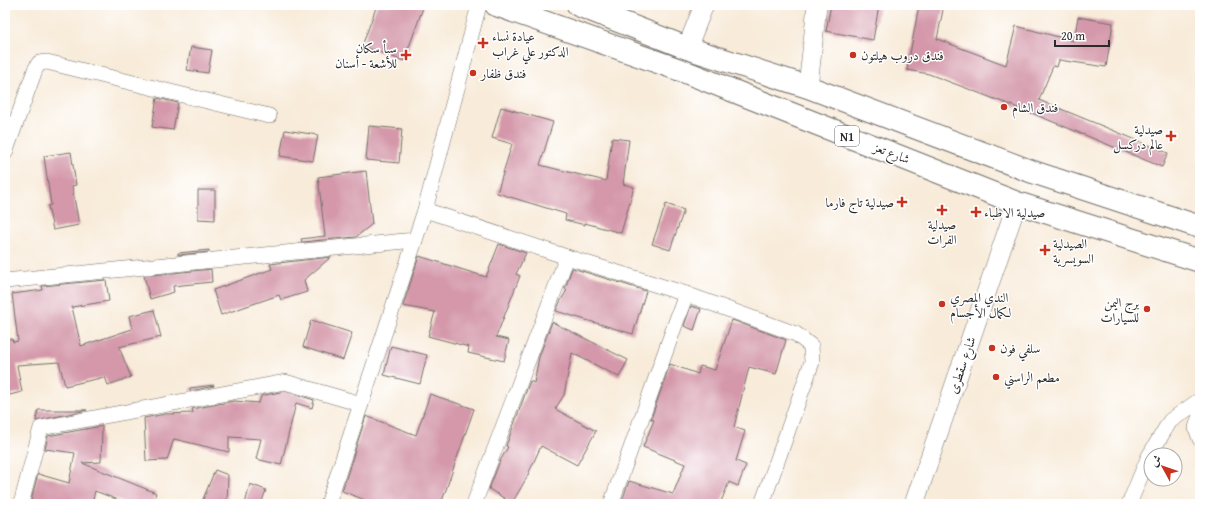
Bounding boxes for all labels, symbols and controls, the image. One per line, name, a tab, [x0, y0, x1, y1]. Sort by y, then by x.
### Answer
scale bar	[1055, 22, 1109, 48]
place label: عيادة نساء الدكتور علي غراب	[492, 27, 569, 65]
text: 20 m	[1061, 27, 1085, 44]
marker: عيادة نساء الدكتور علي غراب	[477, 37, 489, 49]
place label: سبأ سكان للأشعة - أسنان	[335, 39, 397, 73]
place label: فندق دروب هيلتون	[861, 46, 944, 65]
marker: سبأ سكان للأشعة - أسنان	[400, 49, 412, 61]
marker: فندق دروب هيلتون	[848, 50, 858, 60]
place label: فندق ظفار	[479, 64, 527, 83]
marker: فندق ظفار	[468, 68, 478, 78]
place label: فندق الشام	[1012, 98, 1058, 119]
marker: فندق الشام	[999, 102, 1009, 112]
place label: صيدلية عالم دركسل	[1113, 120, 1163, 156]
road number: N1	[835, 126, 859, 146]
marker: صيدلية عالم دركسل	[1166, 131, 1176, 141]
street label: شارع تعز	[869, 136, 913, 171]
place label: صيدلية تاج فارما	[825, 193, 894, 214]
marker: صيدلية تاج فارما	[897, 197, 907, 207]
place label: صيدلية الاطباء	[984, 203, 1045, 222]
marker: صيدلية الفرات	[937, 205, 947, 215]
marker: صيدلية الاطباء	[971, 207, 981, 217]
place label: صيدلية الفرات	[927, 215, 957, 249]
place label: الصيدلية السويسرية	[1053, 234, 1094, 268]
marker: الصيدلية السويسرية	[1040, 245, 1050, 255]
place label: الندي المصري لكمال الأجسام	[950, 288, 1011, 324]
place label: برج اليمن للسيارات	[1100, 293, 1140, 327]
marker: الندي المصري لكمال الأجسام	[937, 299, 947, 309]
marker: برج اليمن للسيارات	[1142, 304, 1152, 314]
street label: شارع سقطرى	[943, 334, 983, 397]
place label: سلفي فون	[1000, 339, 1040, 362]
marker: سلفي فون	[987, 343, 997, 353]
place label: مطعم الراسني	[1004, 368, 1060, 390]
marker: مطعم الراسني	[991, 372, 1001, 382]
north arrow	[1143, 447, 1183, 487]
text: ش	[1146, 451, 1165, 470]

